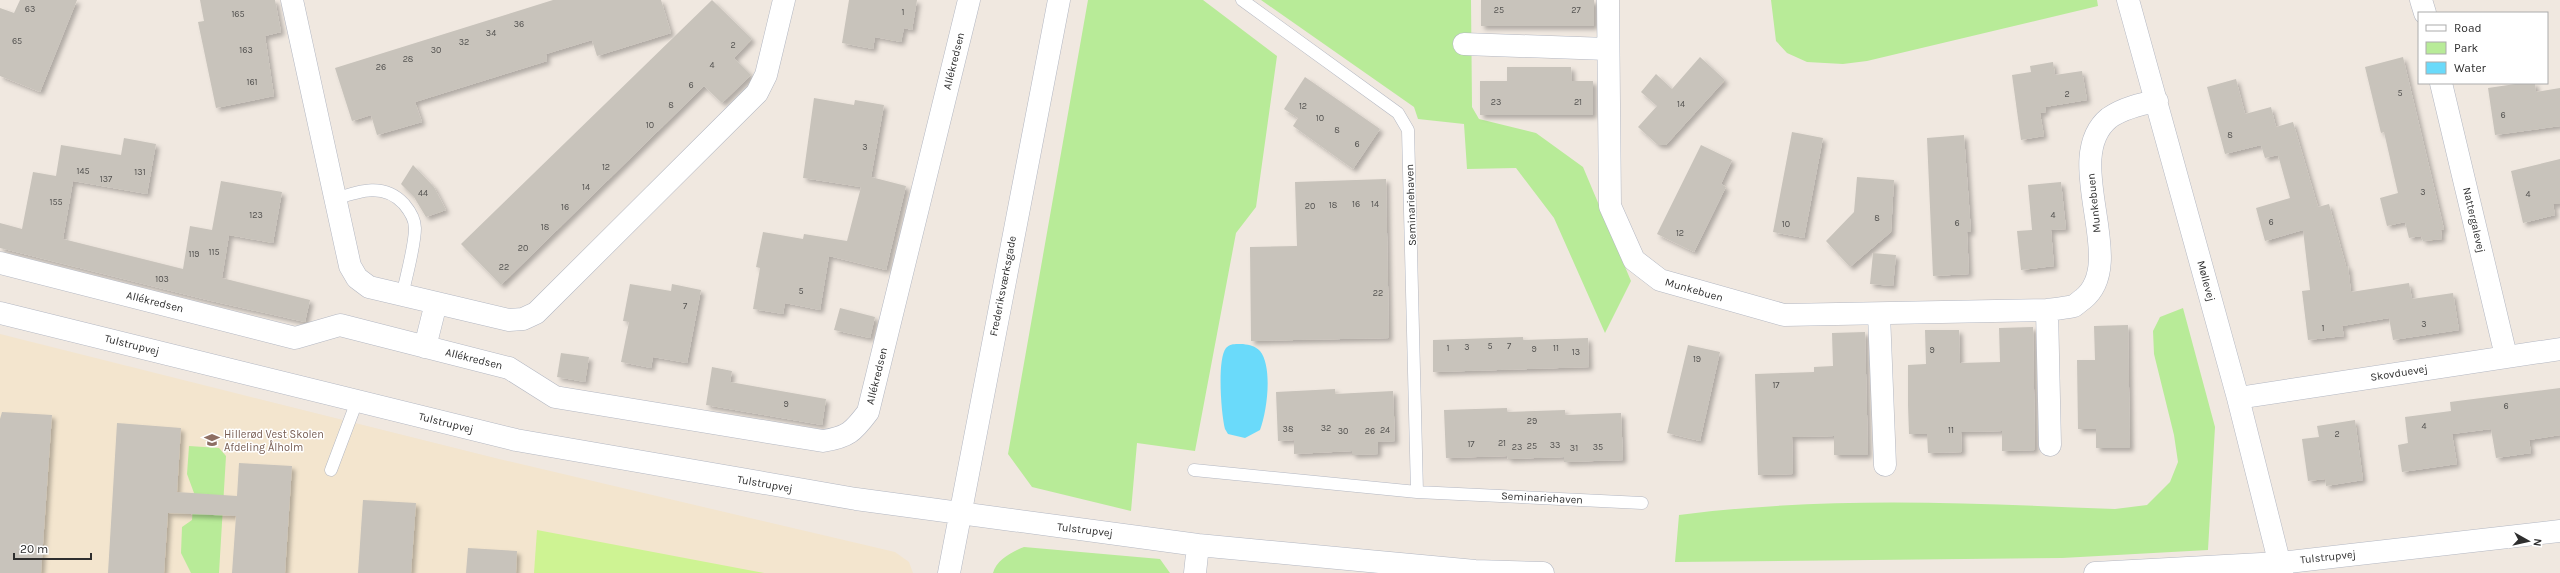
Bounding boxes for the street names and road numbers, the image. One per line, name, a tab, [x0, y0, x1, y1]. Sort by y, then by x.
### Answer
street label: Allékredsen	[941, 31, 967, 91]
street label: Seminariehaven	[1403, 164, 1419, 246]
street label: Munkebuen	[2084, 173, 2104, 233]
street label: Nattergalevej	[2460, 186, 2488, 254]
street label: Frederiksværksgade	[987, 234, 1019, 337]
street label: Møllevej	[2194, 259, 2218, 303]
street label: Munkebuen	[1663, 275, 1725, 305]
street label: Allékredsen	[125, 289, 185, 315]
street label: Tulstrupvej	[103, 332, 161, 358]
street label: Allékredsen	[444, 346, 504, 372]
street label: Allékredsen	[864, 346, 890, 406]
street label: Skovduevej	[2369, 362, 2429, 384]
street label: Tulstrupvej	[417, 410, 475, 436]
street label: Tulstrupvej	[736, 473, 794, 495]
street label: Seminariehaven	[1501, 489, 1583, 507]
street label: Tulstrupvej	[1056, 520, 1114, 540]
street label: Tulstrupvej	[2299, 548, 2357, 566]

